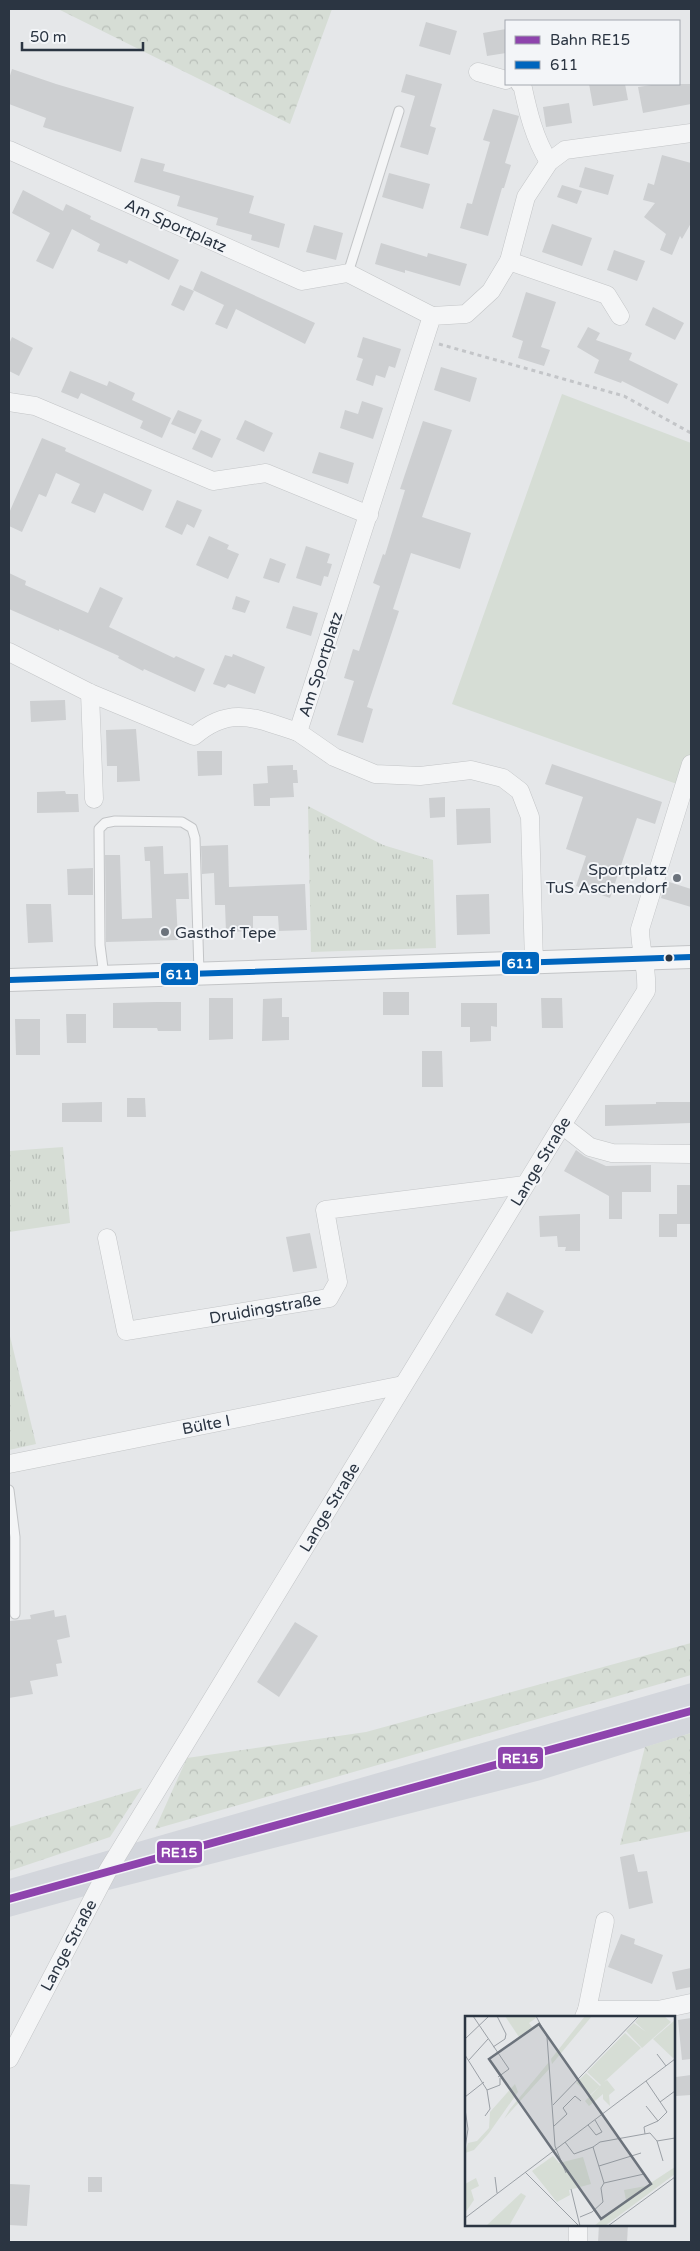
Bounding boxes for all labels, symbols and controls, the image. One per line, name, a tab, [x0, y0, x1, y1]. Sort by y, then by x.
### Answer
scale bar	[22, 20, 144, 52]
legend	[505, 20, 680, 85]
text: 50 m	[30, 28, 67, 46]
text: Bahn RE15	[550, 31, 630, 49]
text: 611	[550, 56, 578, 74]
street label: Am Sportplatz	[122, 195, 230, 257]
street label: Am Sportplatz	[295, 609, 347, 719]
place label: Sportplatz TuS Aschendorf	[546, 860, 668, 898]
marker: Sportplatz TuS Aschendorf	[671, 872, 683, 884]
place label: Gasthof Tepe	[175, 923, 276, 943]
marker: Gasthof Tepe	[159, 926, 171, 938]
line badge: 611	[501, 951, 540, 975]
unlabelled marker	[664, 953, 674, 963]
text: 611	[507, 955, 533, 972]
line badge: 611	[160, 962, 199, 986]
text: 611	[166, 966, 192, 983]
street label: Lange Straße	[506, 1113, 575, 1210]
street label: Druidingstraße	[208, 1289, 323, 1329]
street label: Bülte I	[180, 1411, 232, 1439]
street label: Lange Straße	[295, 1459, 364, 1556]
line badge: RE15	[497, 1746, 544, 1770]
text: RE15	[502, 1750, 538, 1767]
line badge: RE15	[156, 1840, 203, 1864]
text: RE15	[161, 1844, 197, 1861]
street label: Lange Straße	[36, 1896, 101, 1995]
inset map	[465, 2016, 675, 2226]

